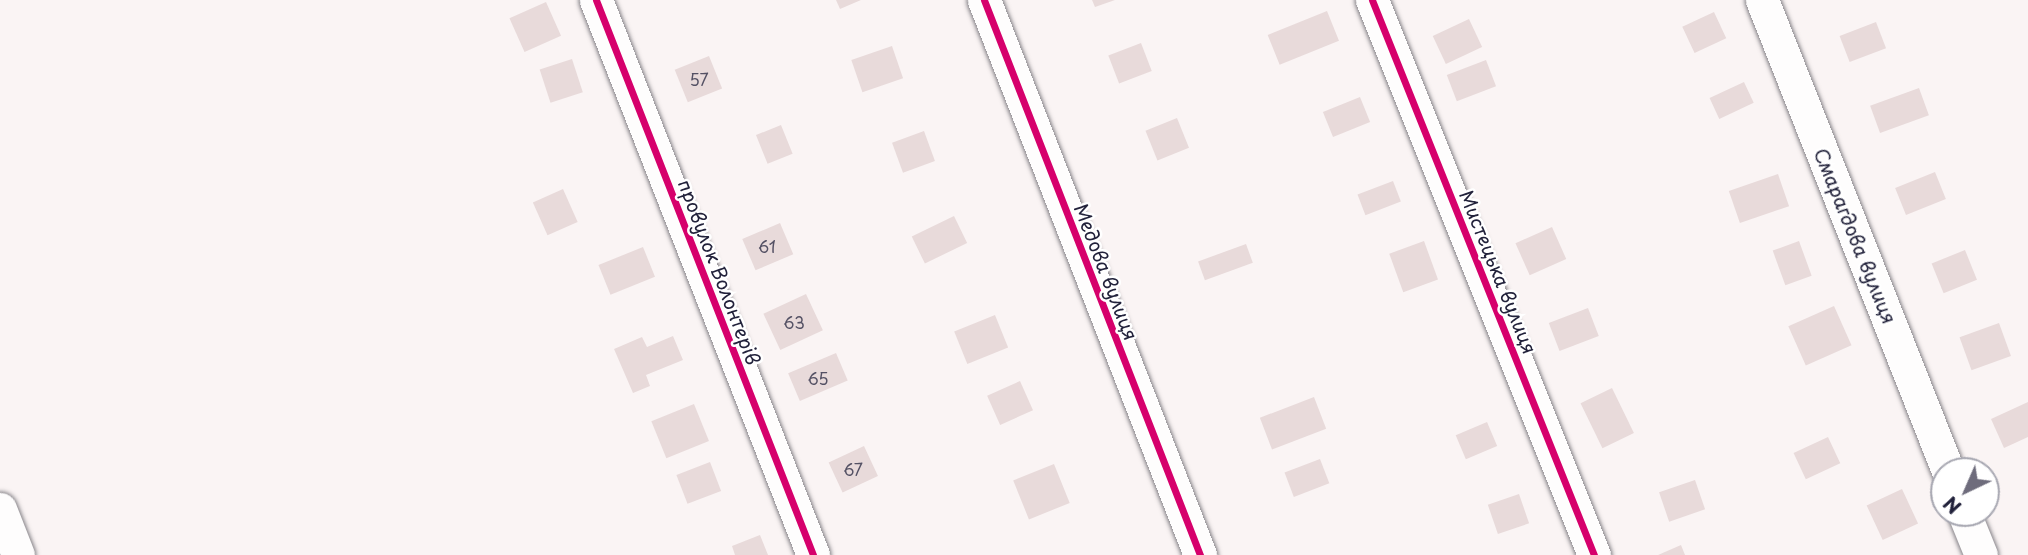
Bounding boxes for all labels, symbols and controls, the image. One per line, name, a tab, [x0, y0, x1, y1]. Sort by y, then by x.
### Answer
house number: 57	[689, 69, 709, 89]
street label: Смарагдова вулиця	[1809, 145, 1901, 327]
street label: провулок Волонтерів	[673, 176, 765, 368]
street label: Мистецька вулиця	[1455, 186, 1541, 358]
street label: Медова вулиця	[1069, 200, 1143, 344]
house number: 61	[758, 236, 776, 256]
house number: 63	[783, 312, 805, 332]
house number: 65	[807, 368, 829, 388]
north arrow	[1930, 457, 2000, 527]
house number: 67	[843, 459, 863, 479]
text: N	[1937, 490, 1967, 521]

